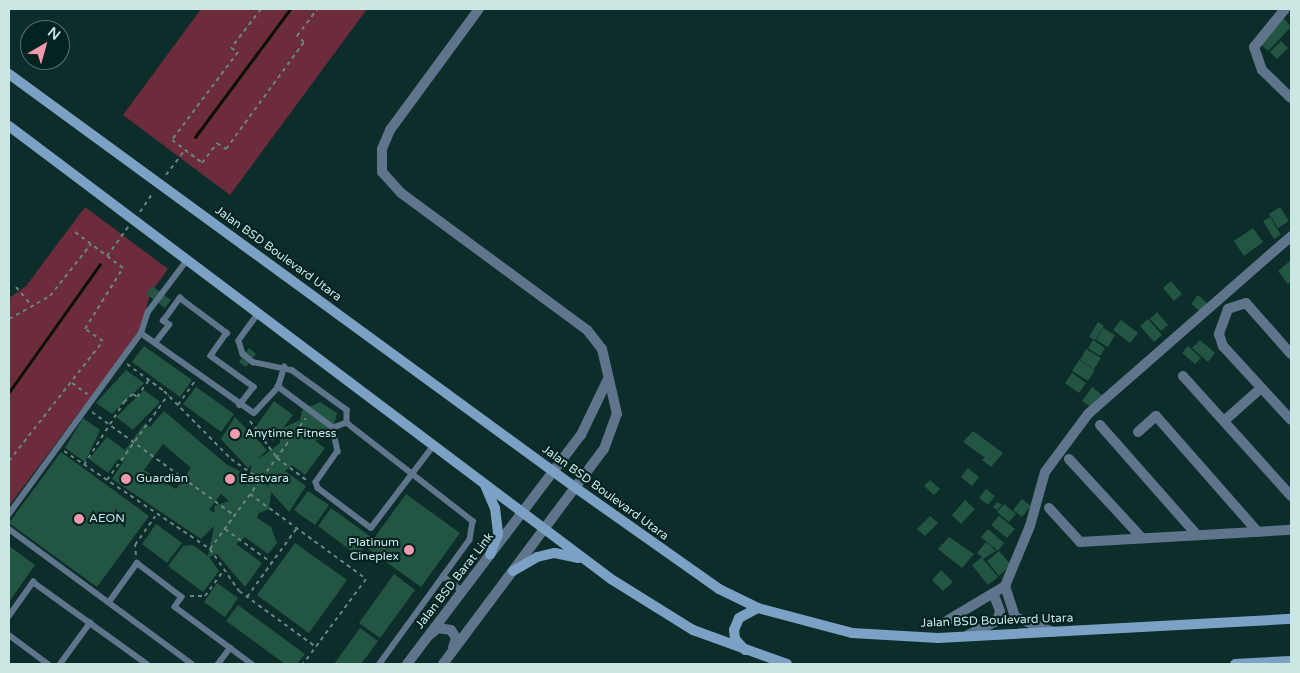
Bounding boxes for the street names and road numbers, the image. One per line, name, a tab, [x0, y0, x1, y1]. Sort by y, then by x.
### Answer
street label: Jalan BSD Boulevard Utara	[212, 203, 344, 305]
street label: Jalan BSD Boulevard Utara	[539, 442, 671, 544]
street label: Jalan BSD Barat Link	[413, 530, 497, 632]
street label: Jalan BSD Boulevard Utara	[920, 611, 1074, 631]

